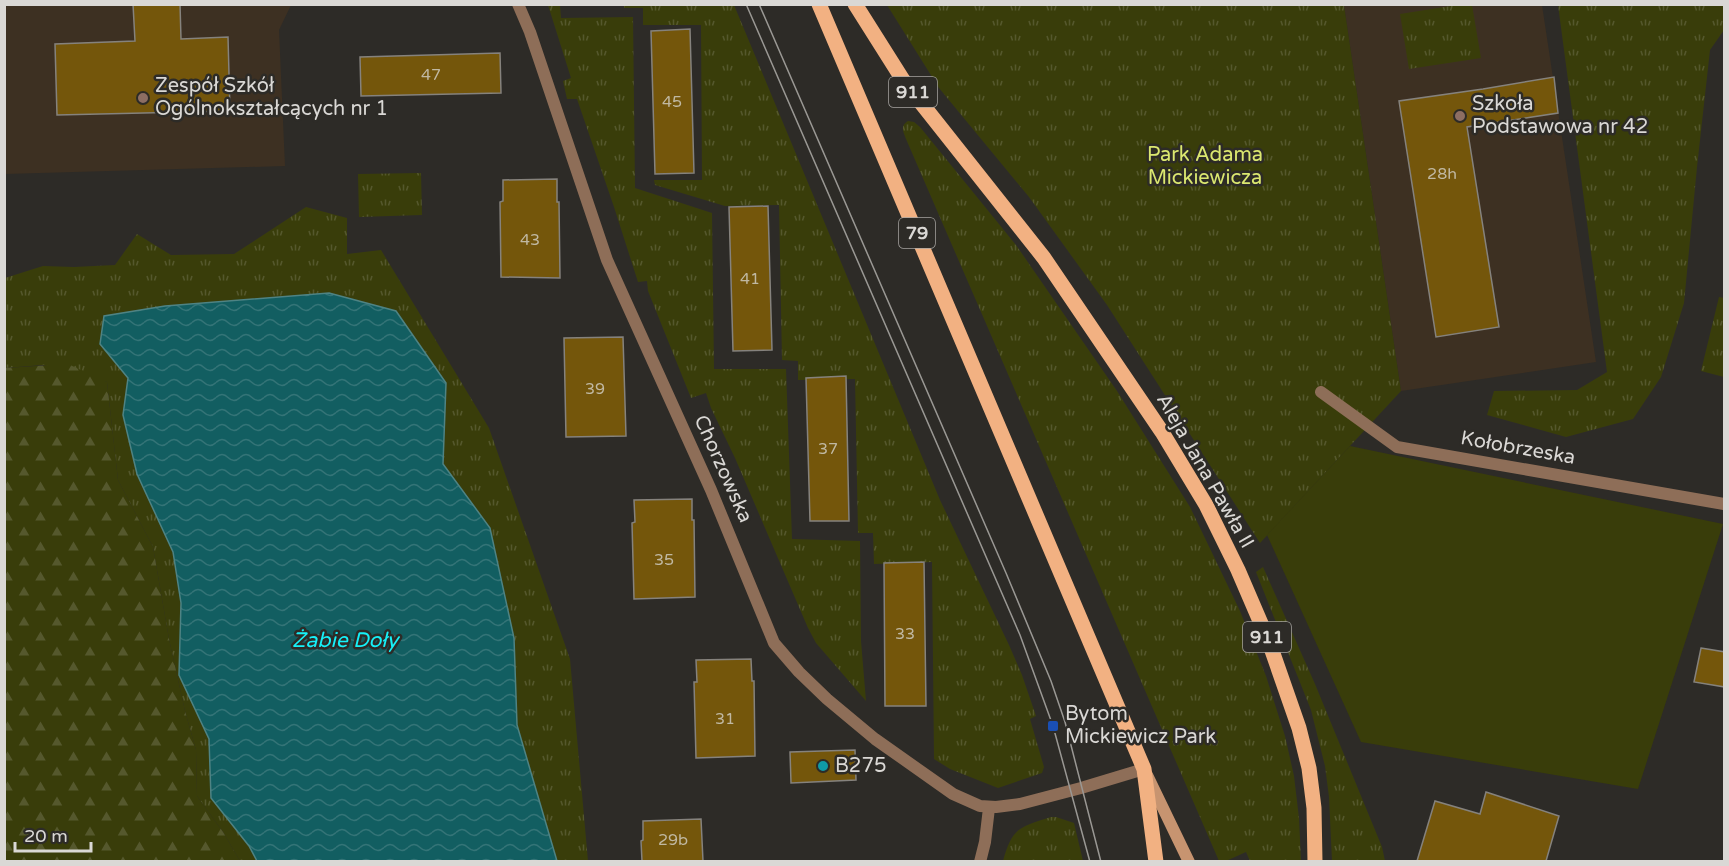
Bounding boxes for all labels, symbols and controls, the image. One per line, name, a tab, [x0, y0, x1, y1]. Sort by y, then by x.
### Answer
house number: 47	[421, 65, 441, 85]
place label: Zespół Szkół Ogólnokształcących nr 1	[155, 74, 388, 121]
road number: 911	[889, 77, 937, 107]
marker: Zespół Szkół Ogólnokształcących nr 1	[136, 91, 150, 105]
house number: 45	[662, 92, 682, 112]
place label: Szkoła Podstawowa nr 42	[1472, 92, 1648, 139]
marker: Szkoła Podstawowa nr 42	[1453, 109, 1467, 123]
park label: Park Adama Mickiewicza	[1147, 143, 1263, 190]
house number: 28h	[1427, 164, 1457, 184]
road number: 79	[899, 218, 935, 248]
house number: 43	[520, 230, 540, 250]
house number: 41	[740, 269, 760, 289]
house number: 39	[585, 379, 605, 399]
street label: Aleja Jana Pawła II	[1151, 389, 1259, 553]
street label: Chorzowska	[689, 411, 757, 527]
street label: Kołobrzeska	[1459, 426, 1577, 470]
house number: 37	[818, 439, 838, 459]
house number: 35	[654, 550, 674, 570]
road number: 911	[1243, 622, 1291, 652]
house number: 33	[895, 624, 915, 644]
water label: Żabie Doły	[292, 628, 401, 653]
place label: Bytom Mickiewicz Park	[1065, 702, 1216, 749]
house number: 31	[715, 709, 735, 729]
marker: Bytom Mickiewicz Park	[1046, 719, 1060, 733]
place label: B275	[835, 754, 887, 778]
marker: B275	[816, 759, 830, 773]
scale bar	[15, 815, 92, 853]
text: 20 m	[24, 825, 68, 847]
house number: 29b	[658, 830, 688, 850]

